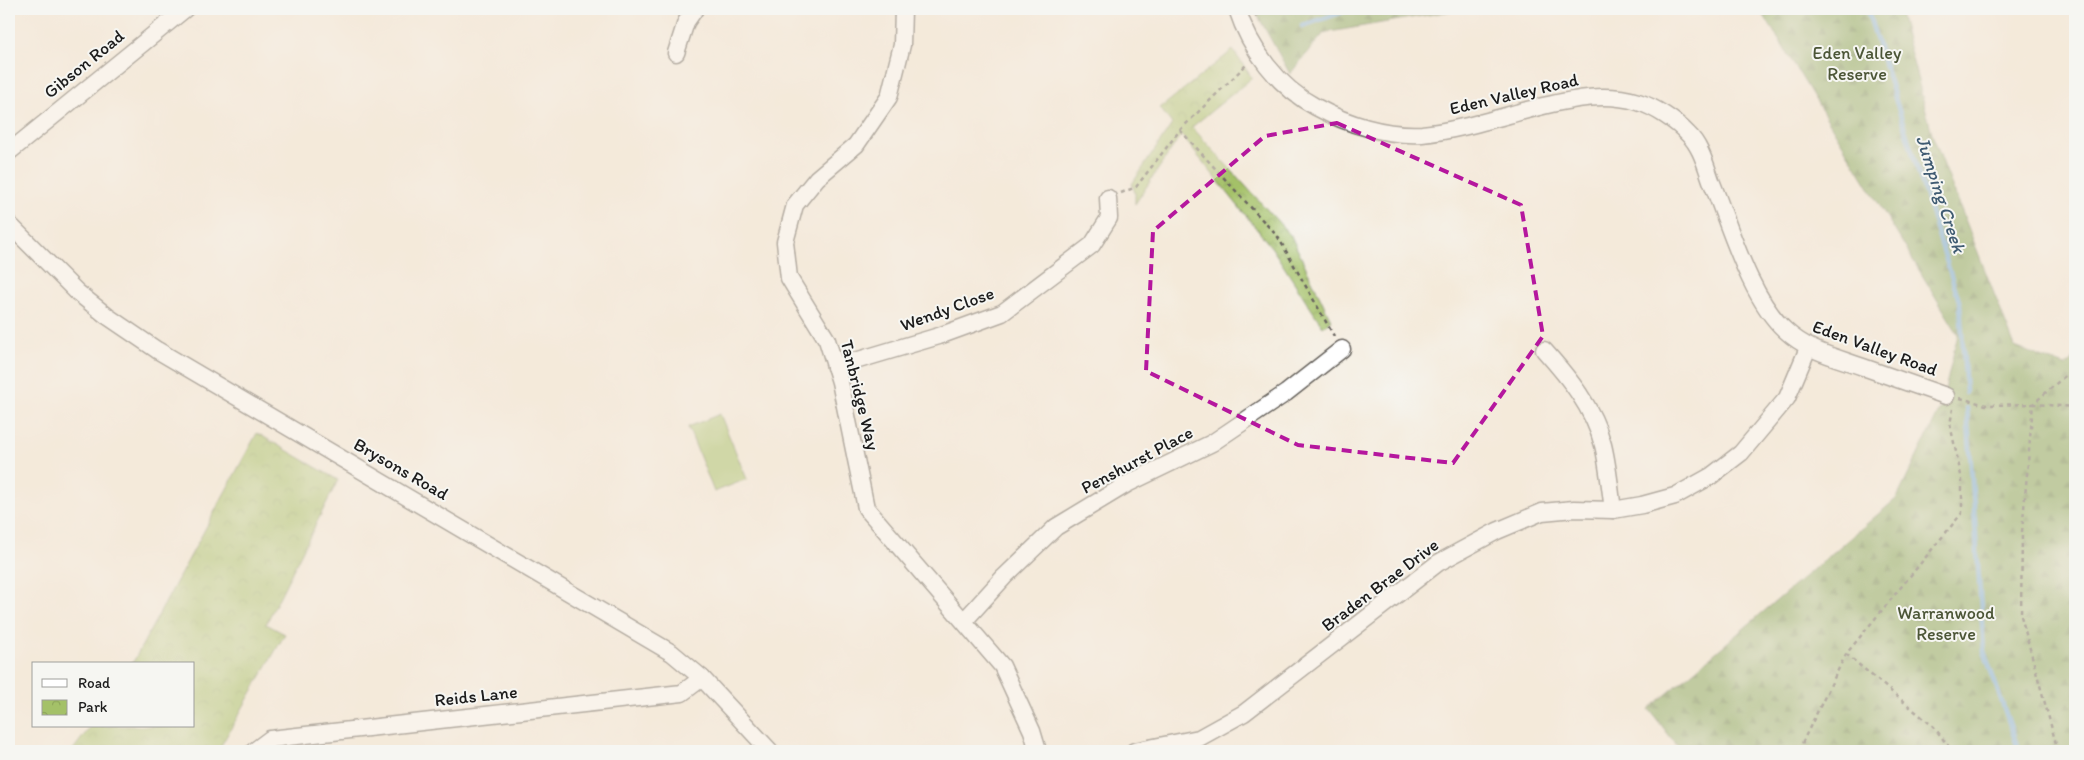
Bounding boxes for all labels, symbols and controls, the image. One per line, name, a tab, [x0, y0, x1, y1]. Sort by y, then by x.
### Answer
street label: Gibson Road	[39, 25, 129, 103]
park label: Eden Valley Reserve	[1813, 42, 1902, 85]
street label: Eden Valley Road	[1447, 68, 1581, 120]
water label: Jumping Creek	[1911, 132, 1971, 257]
street label: Wendy Close	[897, 282, 997, 336]
street label: Eden Valley Road	[1809, 315, 1941, 381]
street label: Tanbridge Way	[836, 337, 885, 453]
street label: Penshurst Place	[1077, 421, 1197, 499]
street label: Brysons Road	[350, 433, 453, 505]
street label: Braden Brae Drive	[1317, 534, 1443, 636]
park label: Warranwood Reserve	[1897, 602, 1995, 645]
legend	[32, 662, 195, 728]
text: Road	[78, 674, 111, 692]
street label: Reids Lane	[433, 681, 519, 711]
text: Park	[78, 698, 108, 716]

